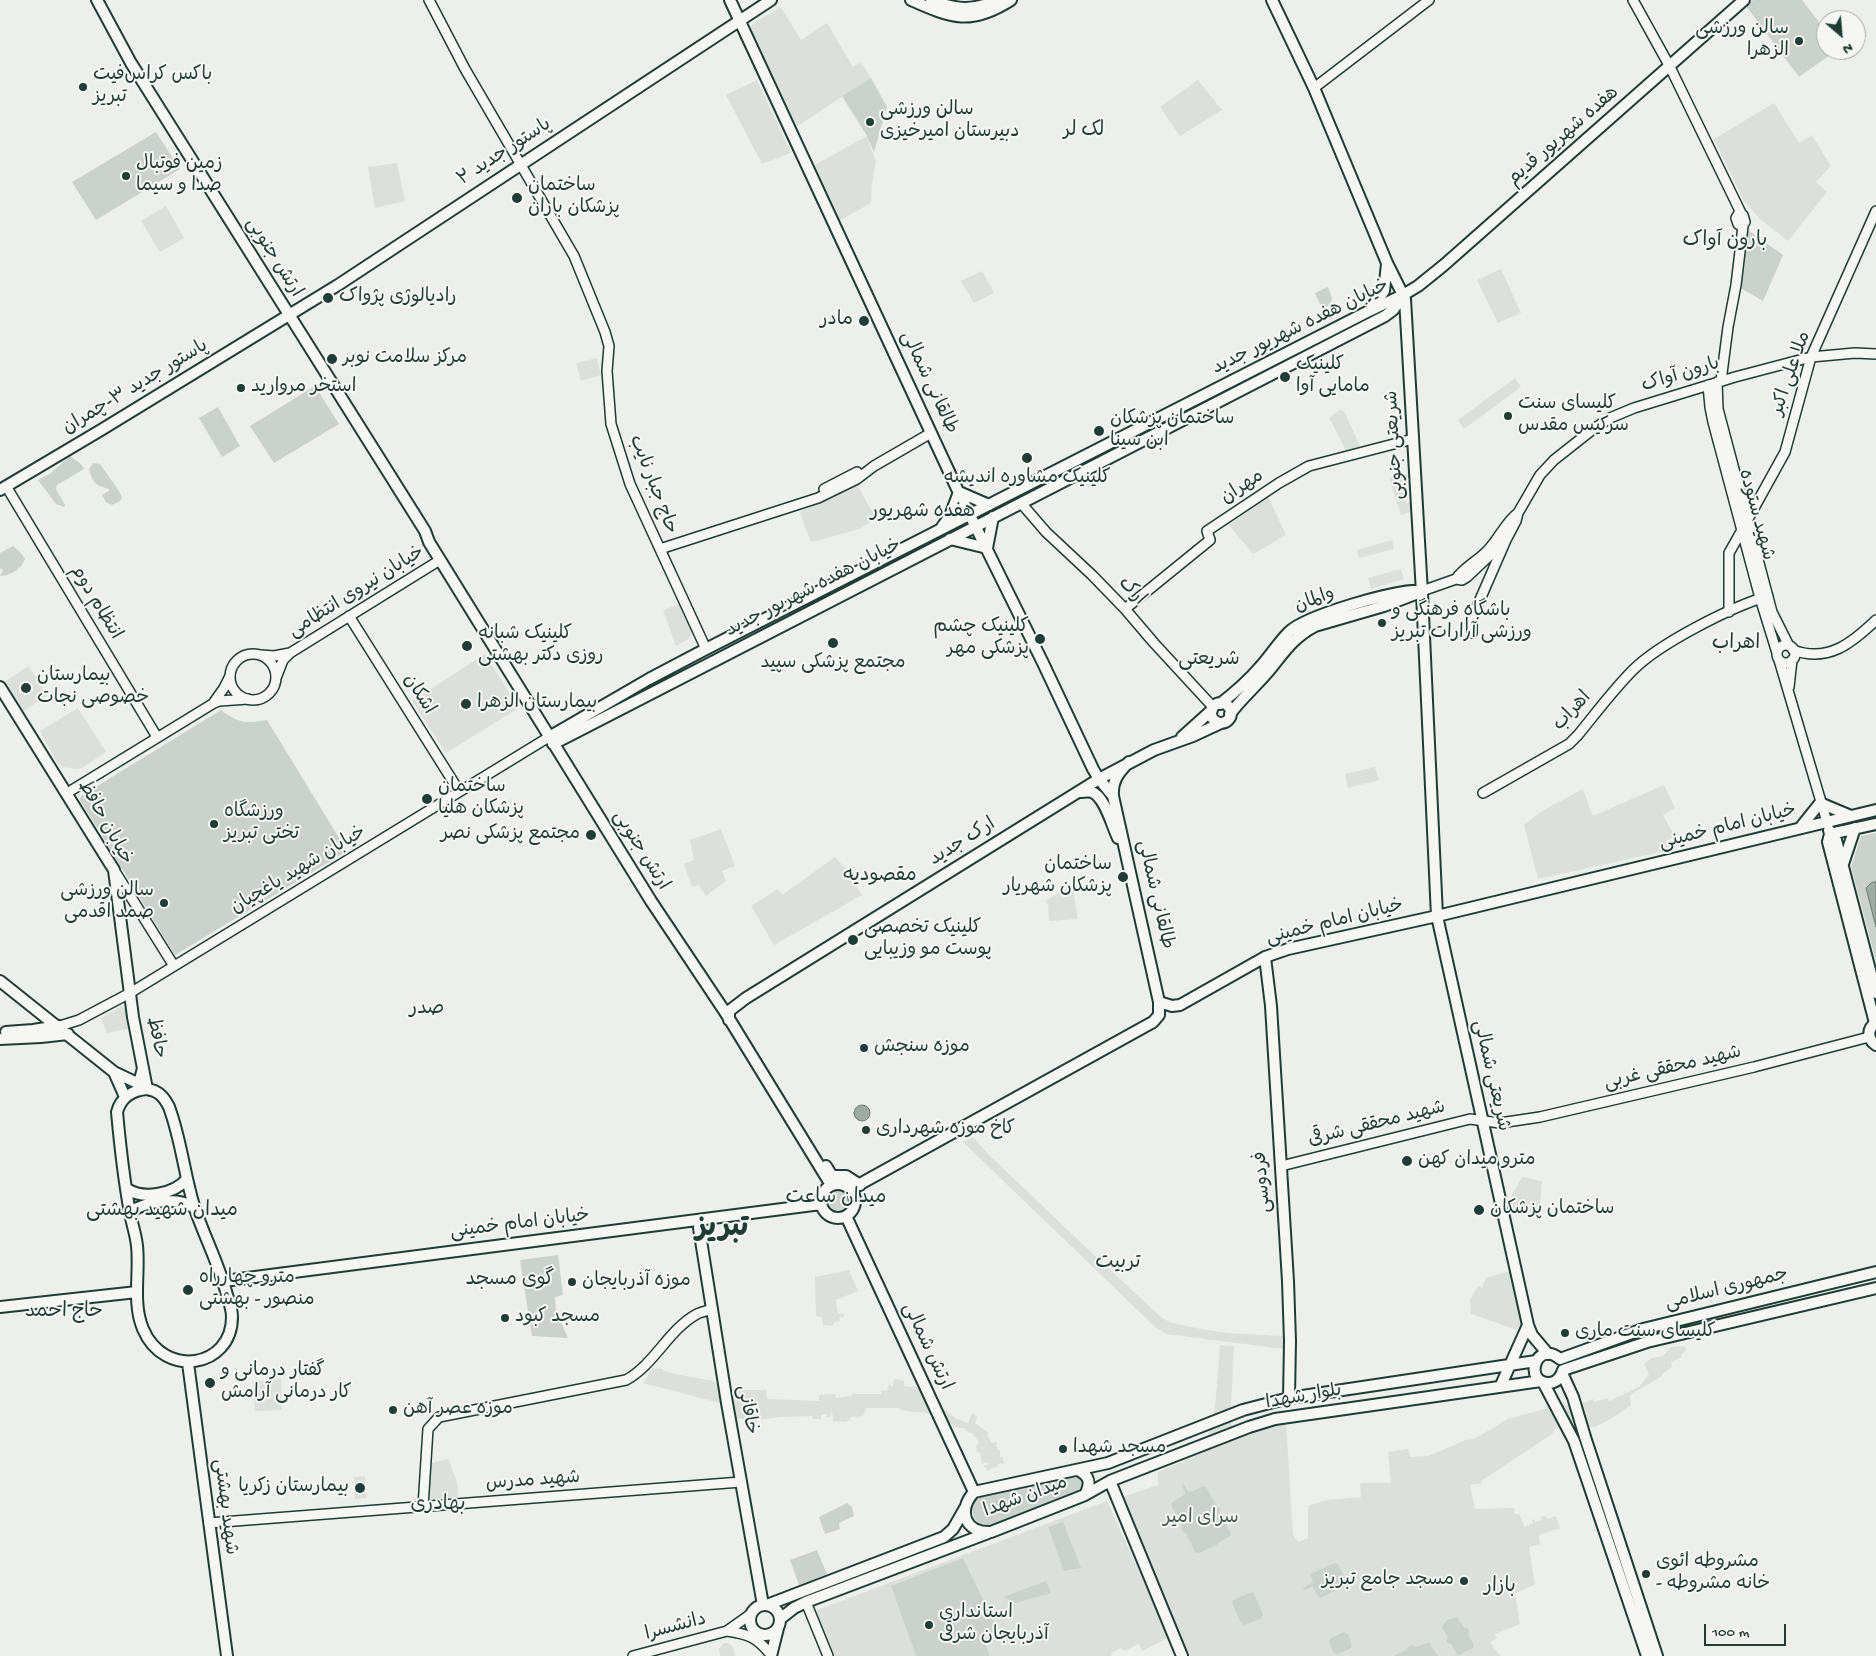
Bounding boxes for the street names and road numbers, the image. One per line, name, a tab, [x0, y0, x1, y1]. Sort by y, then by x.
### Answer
street label: هفده شهریور قدیم	[1504, 82, 1624, 192]
street label: پاستور جدید ۲	[454, 114, 556, 192]
street label: ارتش جنوبی	[240, 214, 306, 302]
street label: خیابان هفده شهریور جدید	[1209, 275, 1393, 381]
street label: طالقانی شمالی	[894, 328, 962, 438]
street label: ملا علی اکبر	[1767, 329, 1817, 419]
street label: پاستور جدید ۳-چمران	[59, 336, 213, 440]
street label: بارون آواک	[1639, 353, 1723, 399]
street label: شریعتی جنوبی	[1382, 390, 1410, 500]
street label: حاج جبار نایب	[623, 432, 681, 538]
street label: مهران	[1217, 466, 1269, 510]
street label: شهید ستوده	[1732, 467, 1778, 563]
street label: خیابان هفده شهریور جدید	[722, 535, 906, 643]
street label: خیابان نیروی انتظامی	[285, 542, 429, 644]
street label: انتظام دوم	[64, 562, 126, 644]
street label: ارک	[1112, 573, 1150, 611]
street label: والمان	[1292, 583, 1338, 619]
street label: اشکان	[397, 670, 439, 720]
street label: اهراب	[1549, 687, 1597, 737]
street label: خیابان حافظ	[71, 777, 137, 869]
street label: خیابان امام خمینی	[1657, 800, 1799, 856]
street label: ارتش جنوبی	[607, 807, 673, 895]
street label: ارک جدید	[926, 814, 1000, 872]
street label: خیابان شهید یاغچیان	[227, 822, 371, 920]
street label: طالقانی شمالی	[1130, 838, 1178, 952]
street label: خیابان امام خمینی	[1264, 895, 1406, 951]
street label: حافظ	[140, 1015, 170, 1061]
street label: شریعتی شمالی	[1466, 1018, 1514, 1134]
street label: شهید محققی غربی	[1602, 1042, 1744, 1096]
street label: شهید محققی شرقی	[1306, 1097, 1448, 1153]
street label: فردوسی	[1250, 1151, 1278, 1213]
street label: خیابان امام خمینی	[449, 1205, 591, 1245]
street label: جمهوری اسلامی	[1663, 1264, 1791, 1316]
street label: ارتش شمالی	[896, 1300, 956, 1394]
street label: بلوار شهدا	[1264, 1380, 1344, 1416]
street label: خاقانی	[730, 1383, 762, 1437]
street label: شهید بهشتى	[207, 1458, 241, 1556]
street label: شهید مدرس	[485, 1467, 581, 1497]
street label: میدان شهدا	[981, 1472, 1071, 1524]
street label: دانشسرا	[643, 1609, 709, 1647]

